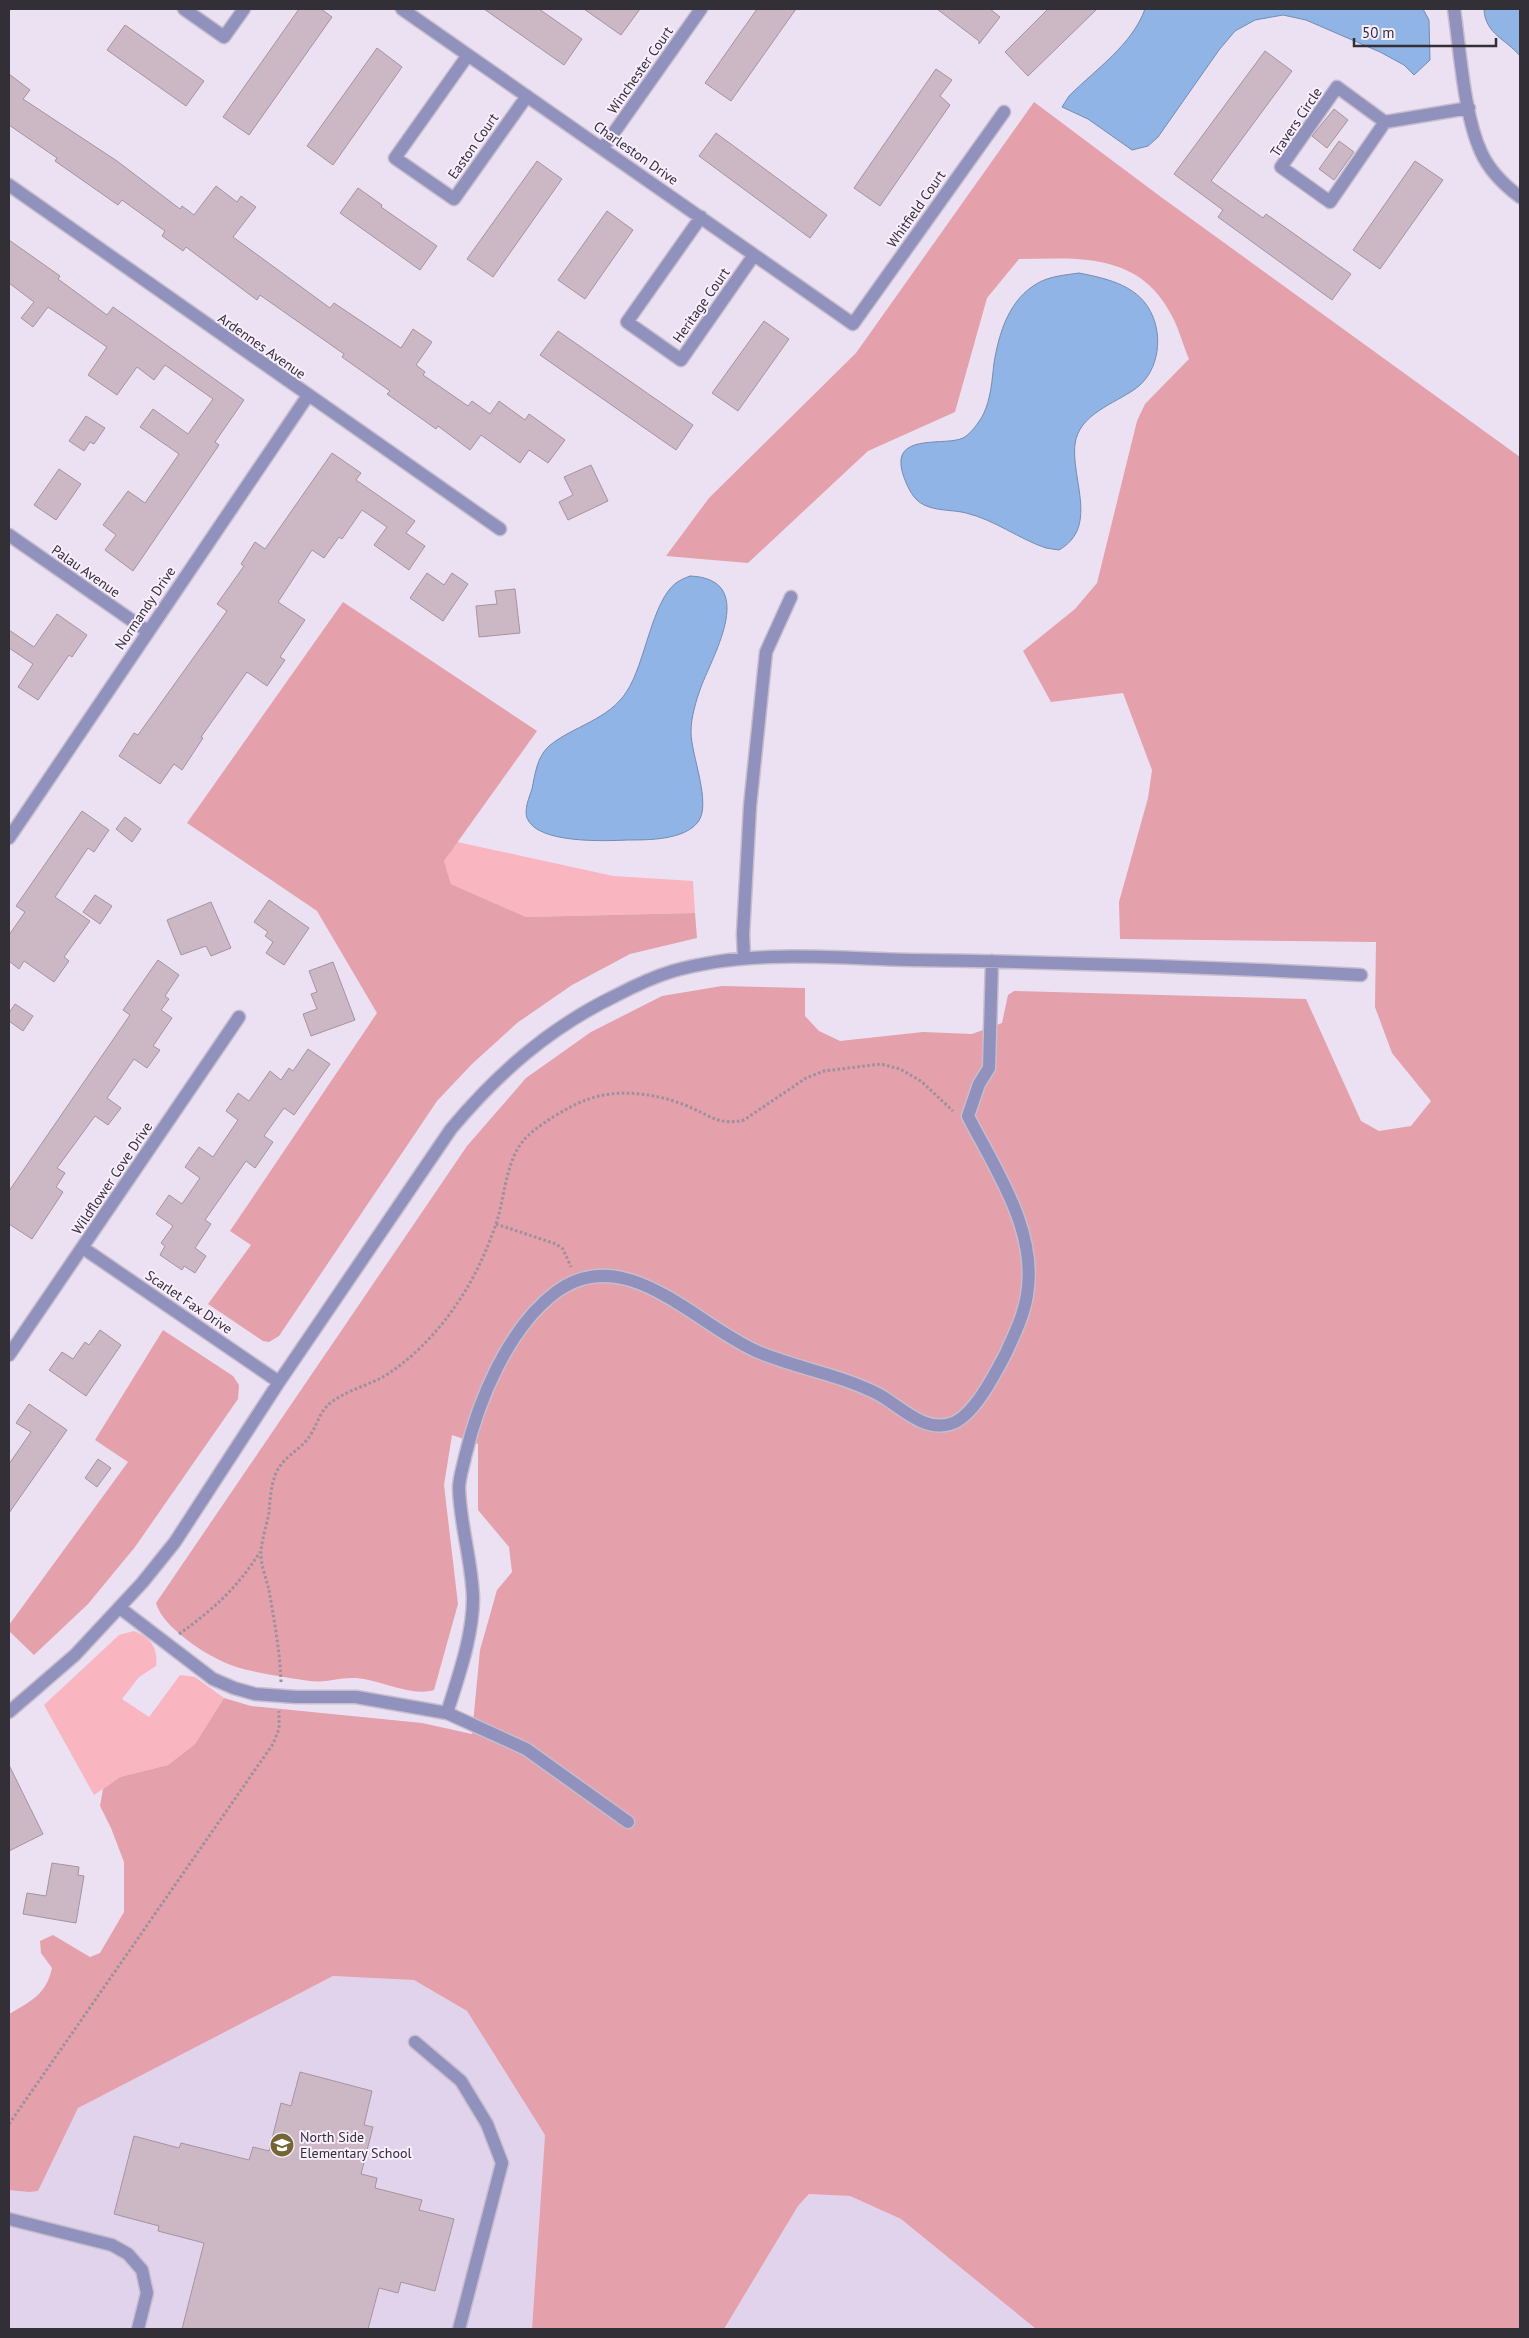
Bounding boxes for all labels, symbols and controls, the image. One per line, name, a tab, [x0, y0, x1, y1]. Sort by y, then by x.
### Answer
scale bar	[1354, 15, 1496, 47]
street label: Winchester Court	[603, 23, 677, 117]
text: 50 m	[1362, 23, 1395, 42]
street label: Travers Circle	[1266, 84, 1326, 160]
street label: Easton Court	[444, 109, 502, 182]
street label: Charleston Drive	[590, 117, 682, 189]
street label: Whitfield Court	[883, 167, 949, 251]
street label: Heritage Court	[669, 264, 734, 346]
street label: Ardennes Avenue	[215, 309, 309, 383]
street label: Palau Avenue	[48, 541, 124, 601]
street label: Normandy Drive	[111, 563, 179, 653]
street label: Wildflower Cove Drive	[68, 1118, 156, 1238]
street label: Scarlet Fax Drive	[142, 1266, 236, 1338]
place label: North Side Elementary School	[300, 2128, 412, 2162]
school or university icon: North Side Elementary School	[269, 2132, 295, 2158]

